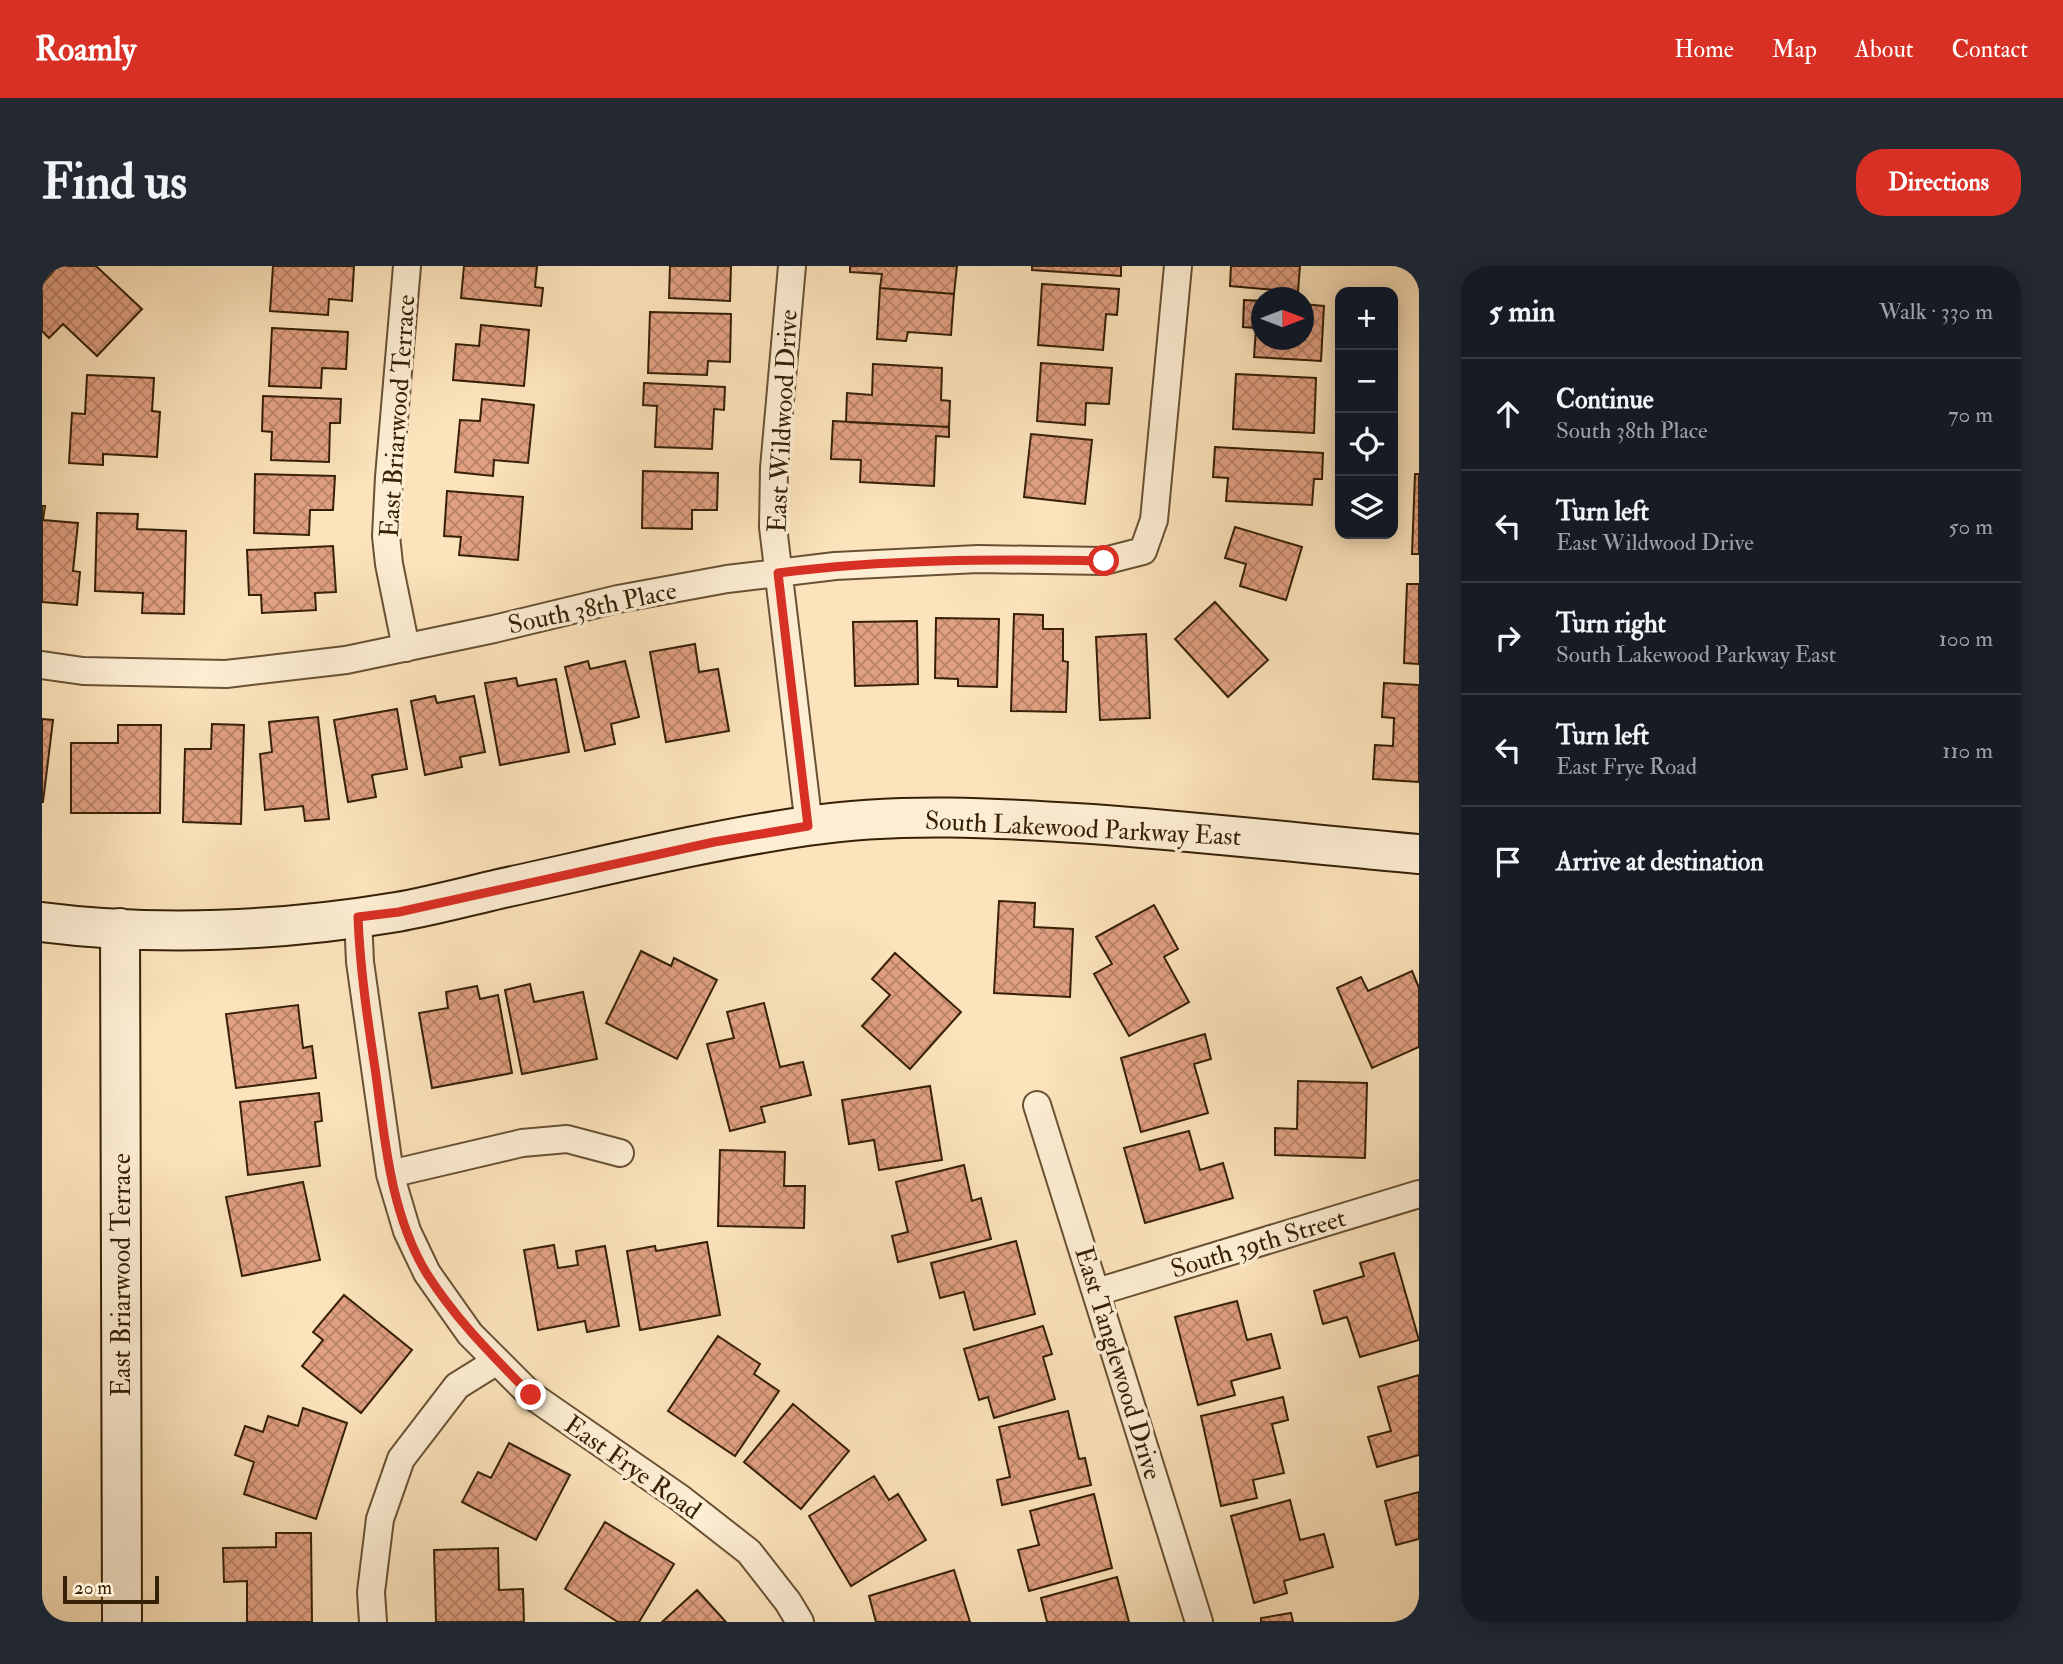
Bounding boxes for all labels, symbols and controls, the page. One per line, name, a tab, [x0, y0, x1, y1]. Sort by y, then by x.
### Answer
text: Roamly	[35, 29, 136, 70]
text: Home	[1674, 34, 1734, 65]
text: Map	[1772, 34, 1817, 65]
text: About	[1855, 34, 1914, 65]
text: Contact	[1952, 34, 2028, 65]
button: Directions	[1856, 149, 2021, 216]
text: Find us	[42, 152, 187, 213]
north arrow	[1251, 287, 1314, 350]
map controls	[1335, 287, 1398, 539]
button: +	[1335, 287, 1398, 350]
street label: East Briarwood Terrace	[374, 293, 422, 539]
text: 5 min	[1489, 293, 1555, 330]
text: Walk · 330 m	[1879, 297, 1993, 326]
street label: East Wildwood Drive	[761, 308, 805, 534]
button: −	[1335, 350, 1398, 413]
text: Continue	[1556, 384, 1654, 416]
icon: ahead	[1489, 395, 1527, 433]
text: 70 m	[1948, 400, 1993, 429]
button: locate	[1335, 413, 1398, 476]
text: South 38th Place	[1556, 416, 1708, 445]
button: layers	[1335, 476, 1398, 539]
text: Turn left	[1556, 496, 1649, 528]
icon: left	[1489, 507, 1527, 545]
text: 50 m	[1949, 512, 1993, 541]
text: East Wildwood Drive	[1556, 528, 1754, 557]
route start	[1088, 545, 1119, 576]
street label: South 38th Place	[505, 574, 680, 641]
text: Turn right	[1556, 608, 1666, 640]
icon: right	[1489, 619, 1527, 657]
text: 100 m	[1939, 624, 1993, 653]
text: South Lakewood Parkway East	[1556, 640, 1836, 669]
text: Turn left	[1556, 720, 1649, 752]
icon: left	[1489, 731, 1527, 769]
text: 110 m	[1942, 736, 1993, 765]
text: East Frye Road	[1556, 752, 1697, 781]
street label: South Lakewood Parkway East	[924, 805, 1242, 853]
icon: arrive	[1489, 843, 1527, 881]
text: Arrive at destination	[1556, 846, 1764, 878]
street label: East Briarwood Terrace	[106, 1153, 138, 1397]
street label: South 39th Street	[1167, 1202, 1350, 1286]
street label: East Tanglewood Drive	[1067, 1243, 1169, 1484]
route end	[515, 1379, 546, 1410]
street label: East Frye Road	[558, 1409, 707, 1527]
scale bar	[63, 1573, 159, 1605]
text: 20 m	[74, 1576, 112, 1600]

